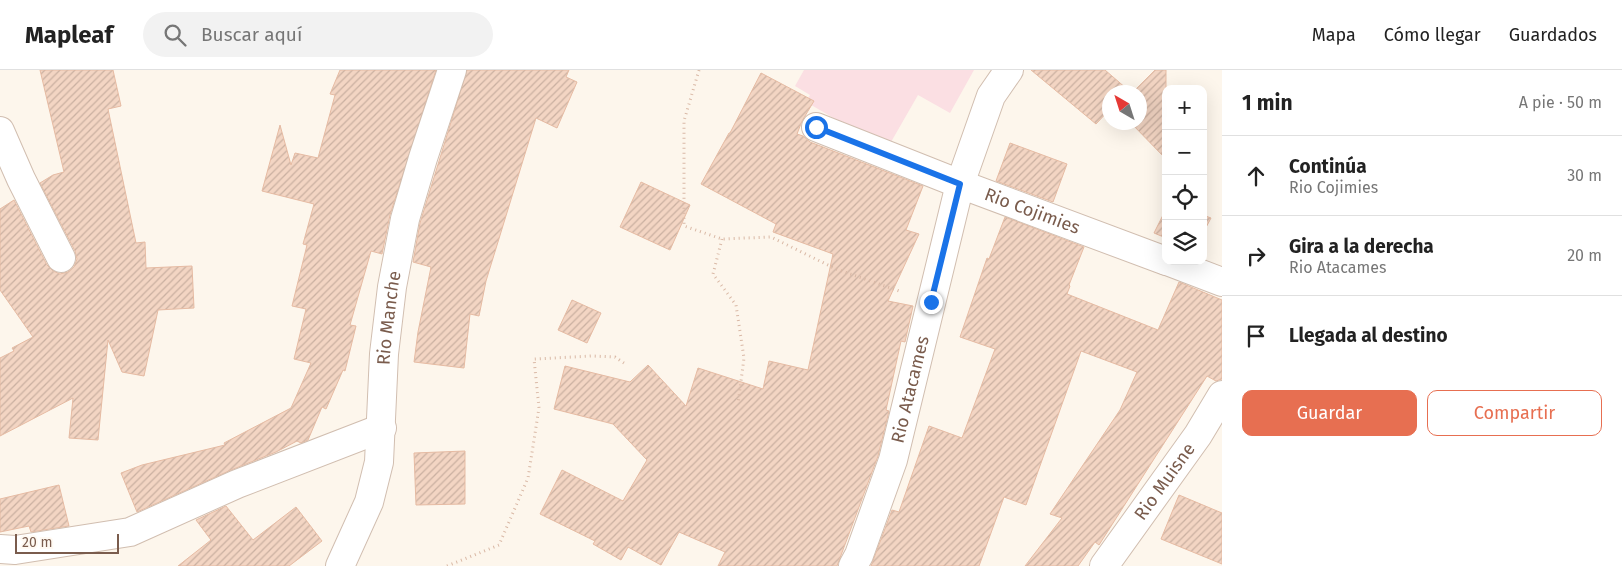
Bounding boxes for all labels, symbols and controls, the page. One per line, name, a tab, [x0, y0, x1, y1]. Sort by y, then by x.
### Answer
search box	[143, 12, 493, 57]
text: Mapleaf	[25, 21, 113, 49]
icon: search	[161, 21, 189, 49]
text: Buscar aquí	[201, 23, 302, 46]
text: Mapa	[1312, 24, 1356, 46]
text: Cómo llegar	[1384, 24, 1481, 46]
text: Guardados	[1509, 24, 1597, 46]
north arrow	[1102, 85, 1147, 130]
map controls	[1162, 85, 1207, 265]
button: +	[1162, 85, 1207, 130]
text: 1 min	[1242, 90, 1293, 116]
text: A pie · 50 m	[1519, 93, 1602, 112]
route start	[805, 116, 828, 139]
button: −	[1162, 130, 1207, 175]
text: Continúa	[1289, 155, 1367, 178]
icon: ahead	[1242, 162, 1270, 190]
text: 30 m	[1567, 166, 1602, 185]
button: locate	[1162, 175, 1207, 220]
text: Rio Cojimies	[1289, 178, 1378, 197]
street label: Rio Cojimies	[981, 183, 1083, 239]
button: layers	[1162, 220, 1207, 265]
text: Gira a la derecha	[1289, 235, 1434, 258]
icon: right	[1242, 242, 1270, 270]
text: 20 m	[1567, 246, 1602, 265]
text: Rio Atacames	[1289, 258, 1386, 277]
street label: Rio Manche	[373, 269, 406, 365]
route end	[920, 291, 943, 314]
icon: arrive	[1242, 322, 1270, 350]
text: Llegada al destino	[1289, 324, 1448, 347]
street label: Rio Atacames	[886, 334, 934, 445]
button: Guardar	[1242, 390, 1417, 436]
button: Compartir	[1427, 390, 1602, 436]
street label: Rio Muisne	[1130, 439, 1200, 524]
scale bar	[15, 531, 119, 554]
text: 20 m	[22, 534, 52, 551]

